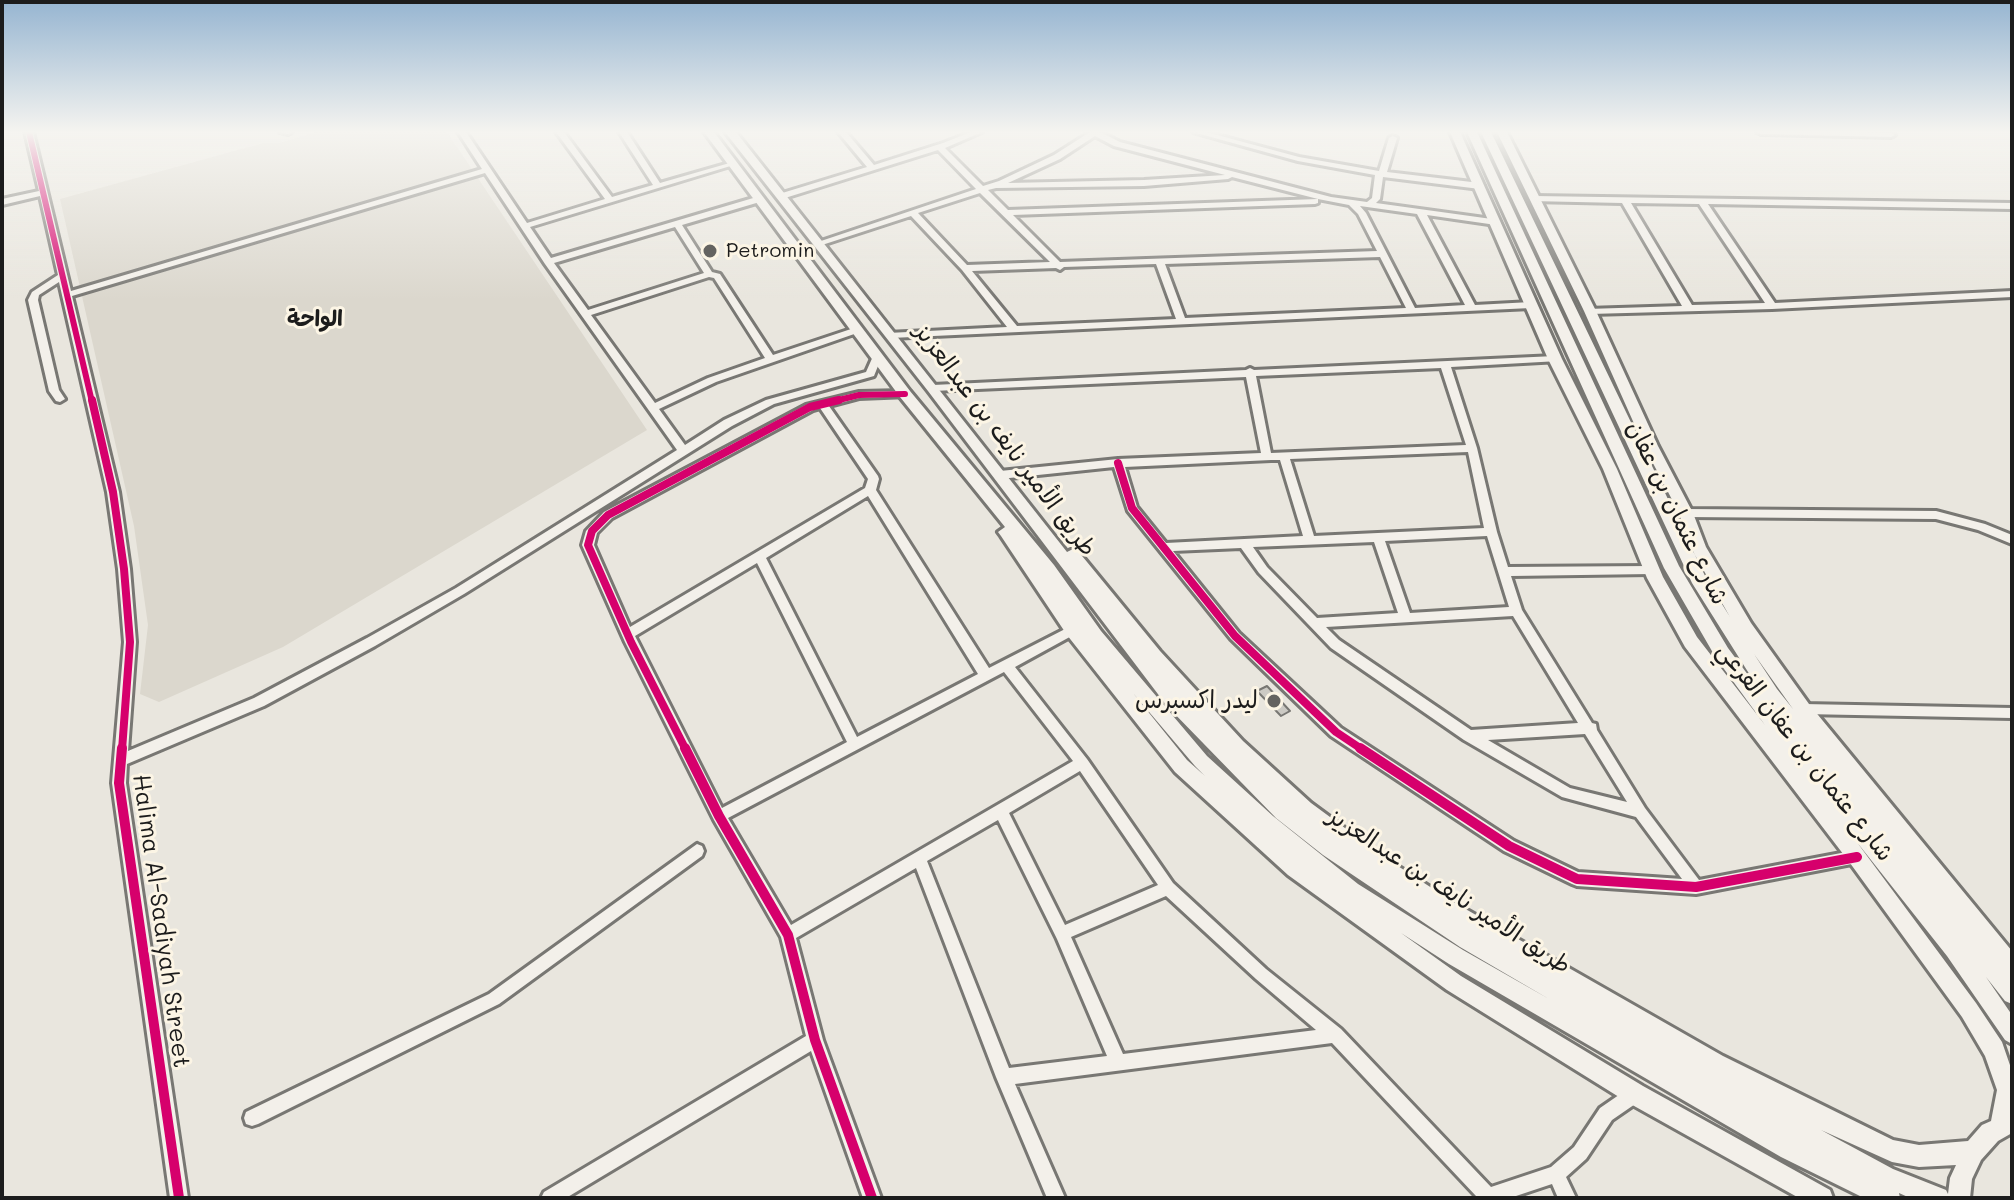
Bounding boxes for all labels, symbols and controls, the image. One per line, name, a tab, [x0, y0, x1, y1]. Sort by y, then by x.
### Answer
place label: Petromin	[726, 239, 814, 263]
marker: Petromin	[701, 242, 719, 260]
district label: الواحة	[287, 306, 343, 332]
street label: طريق الأمير نايف بن عبدالعزيز	[908, 318, 1102, 562]
street label: شارع عثمان بن عفان	[1620, 417, 1734, 609]
street label: شارع عثمان بن عفان الفرعي	[1711, 637, 1899, 867]
place label: ليدر اكسبرس	[1135, 687, 1258, 715]
marker: ليدر اكسبرس	[1265, 692, 1283, 710]
street label: Halima Al-Sadiyah Street	[126, 772, 196, 1070]
street label: طريق الأمير نايف بن عبدالعزيز	[1322, 802, 1576, 980]

